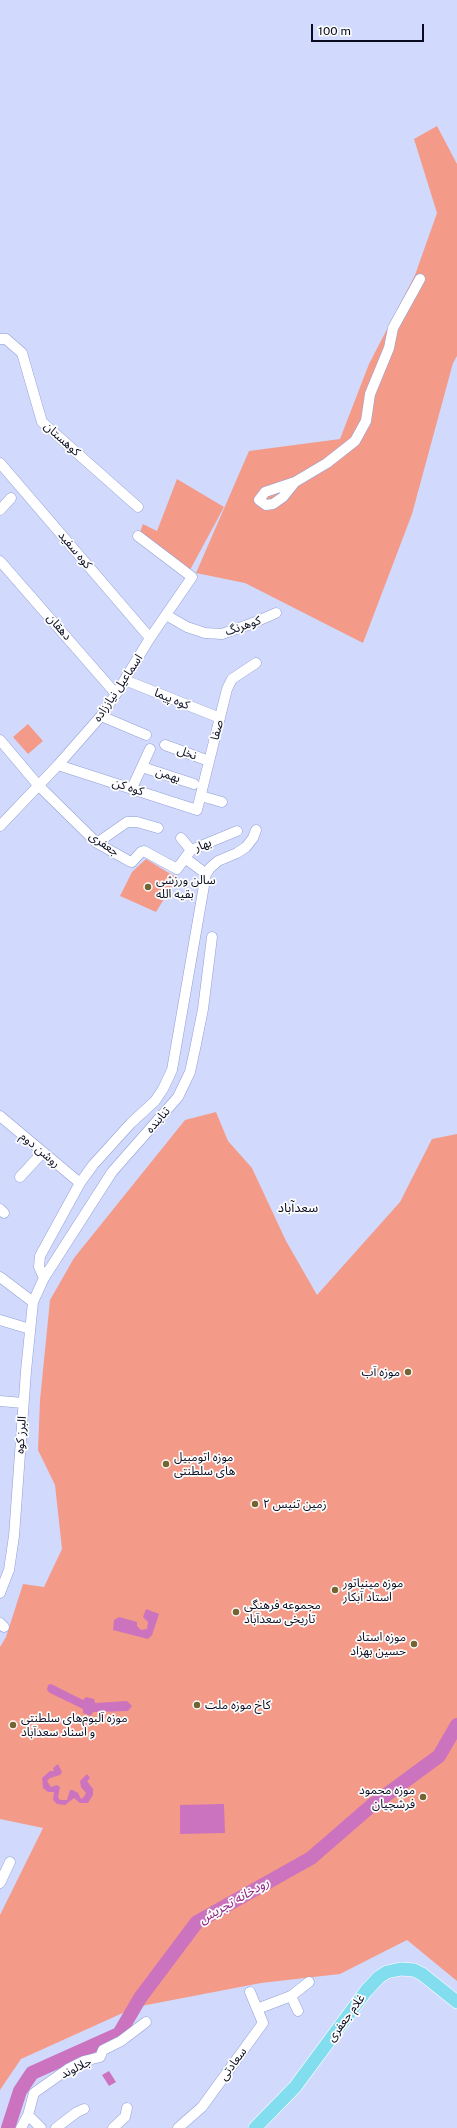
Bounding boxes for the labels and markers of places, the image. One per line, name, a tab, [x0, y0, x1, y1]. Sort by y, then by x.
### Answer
place label: سالن ورزشی بقیه الله	[156, 873, 216, 901]
marker: سالن ورزشی بقیه الله	[143, 882, 153, 892]
place label: موزه آب	[362, 1365, 400, 1379]
marker: موزه آب	[403, 1367, 413, 1377]
place label: موزه اتومبیل های سلطنتی	[174, 1450, 235, 1478]
marker: موزه اتومبیل های سلطنتی	[161, 1459, 171, 1469]
place label: زمین تنیس ۲	[263, 1497, 327, 1511]
marker: زمین تنیس ۲	[250, 1499, 260, 1509]
place label: موزه مینیاتور استاد آبکار	[343, 1576, 403, 1604]
marker: موزه مینیاتور استاد آبکار	[330, 1585, 340, 1595]
place label: مجموعه فرهنگی تاریخی سعدآباد	[244, 1598, 321, 1626]
marker: مجموعه فرهنگی تاریخی سعدآباد	[231, 1607, 241, 1617]
place label: موزه استاد حسین بهزاد	[350, 1630, 406, 1658]
marker: موزه استاد حسین بهزاد	[409, 1639, 419, 1649]
place label: کاخ موزه ملت	[205, 1698, 271, 1712]
marker: کاخ موزه ملت	[192, 1700, 202, 1710]
place label: موزه آلبوم‌های سلطنتی و اسناد سعدآباد	[21, 1711, 128, 1739]
marker: موزه آلبوم‌های سلطنتی و اسناد سعدآباد	[8, 1720, 18, 1730]
place label: موزه محمود فرشچیان	[359, 1783, 415, 1811]
marker: موزه محمود فرشچیان	[418, 1792, 428, 1802]

